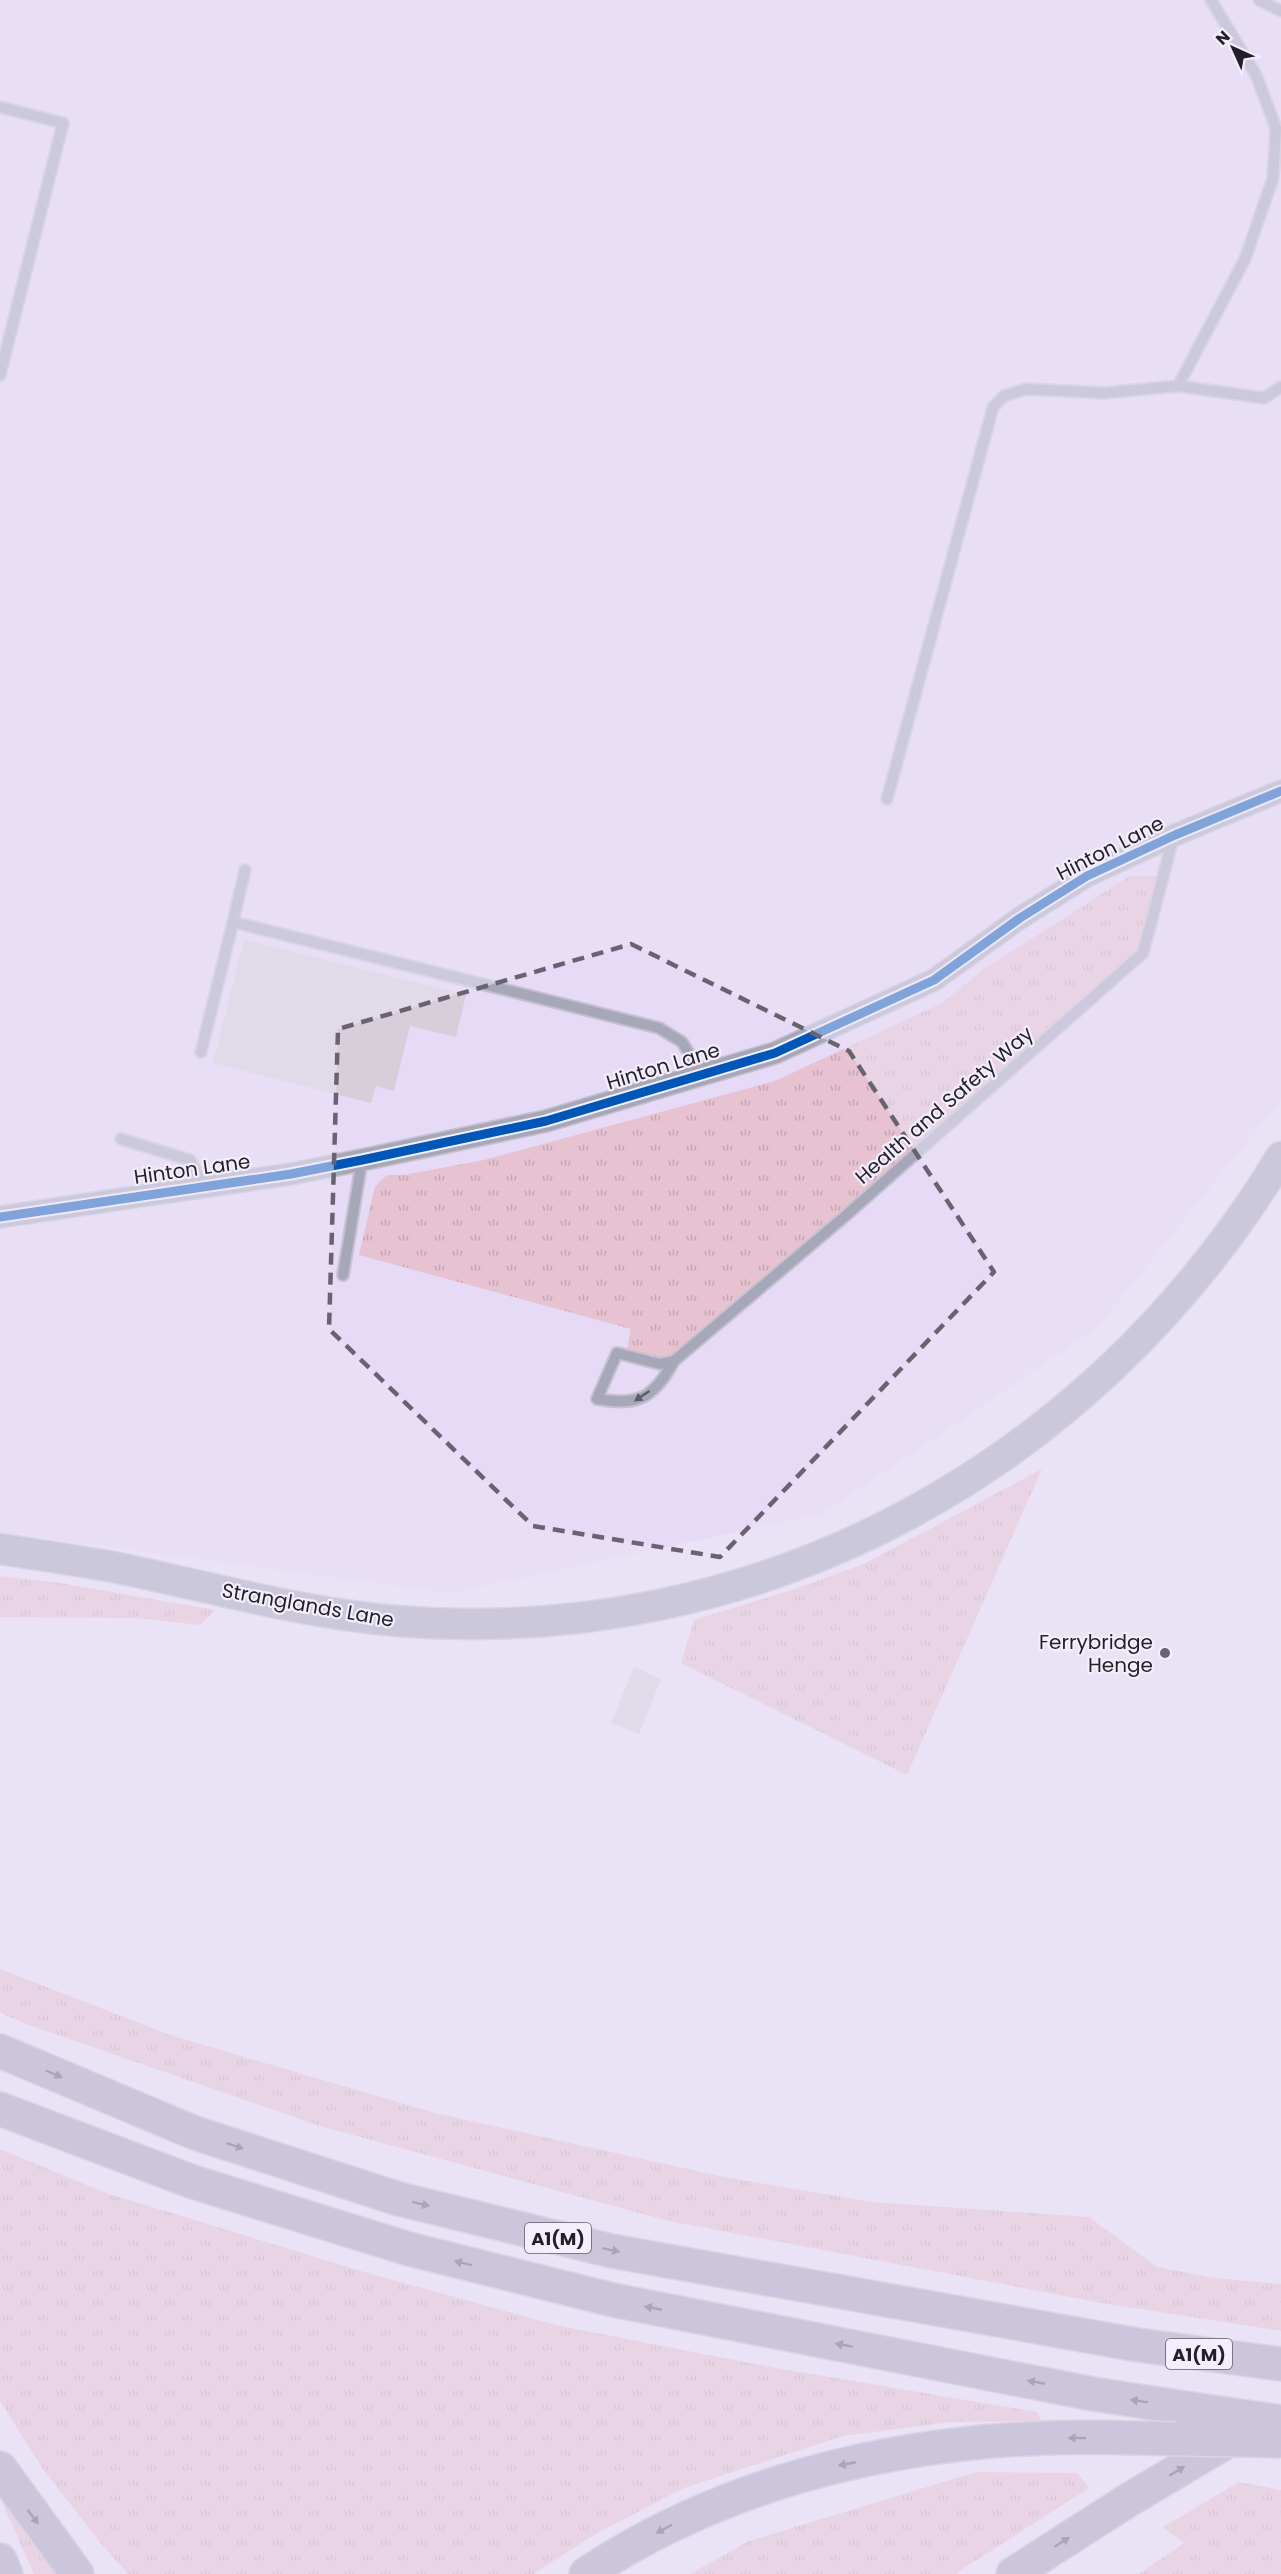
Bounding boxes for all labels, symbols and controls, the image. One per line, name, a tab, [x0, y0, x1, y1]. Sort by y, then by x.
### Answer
north arrow	[1203, 18, 1263, 78]
text: N	[1210, 25, 1235, 50]
street label: Hinton Lane	[1051, 809, 1169, 887]
street label: Health and Safety Way	[849, 1020, 1039, 1190]
street label: Hinton Lane	[603, 1035, 723, 1097]
street label: Hinton Lane	[132, 1147, 252, 1191]
one-way arrow	[634, 1390, 651, 1401]
street label: Stranglands Lane	[220, 1576, 396, 1634]
place label: Ferrybridge Henge	[1039, 1628, 1153, 1679]
marker: Ferrybridge Henge	[1158, 1646, 1172, 1660]
one-way arrow	[45, 2070, 63, 2079]
one-way arrow	[226, 2141, 244, 2151]
one-way arrow	[412, 2200, 430, 2210]
road number: A1(M)	[525, 2223, 591, 2253]
one-way arrow	[601, 2246, 620, 2256]
one-way arrow	[454, 2257, 473, 2267]
one-way arrow	[643, 2303, 662, 2312]
road number: A1(M)	[1166, 2339, 1232, 2369]
one-way arrow	[835, 2340, 854, 2349]
one-way arrow	[1026, 2377, 1045, 2386]
one-way arrow	[1130, 2396, 1149, 2405]
one-way arrow	[1068, 2433, 1087, 2443]
one-way arrow	[837, 2460, 856, 2469]
one-way arrow	[1169, 2465, 1185, 2476]
one-way arrow	[27, 2508, 39, 2524]
one-way arrow	[655, 2524, 672, 2534]
one-way arrow	[1054, 2537, 1070, 2548]

